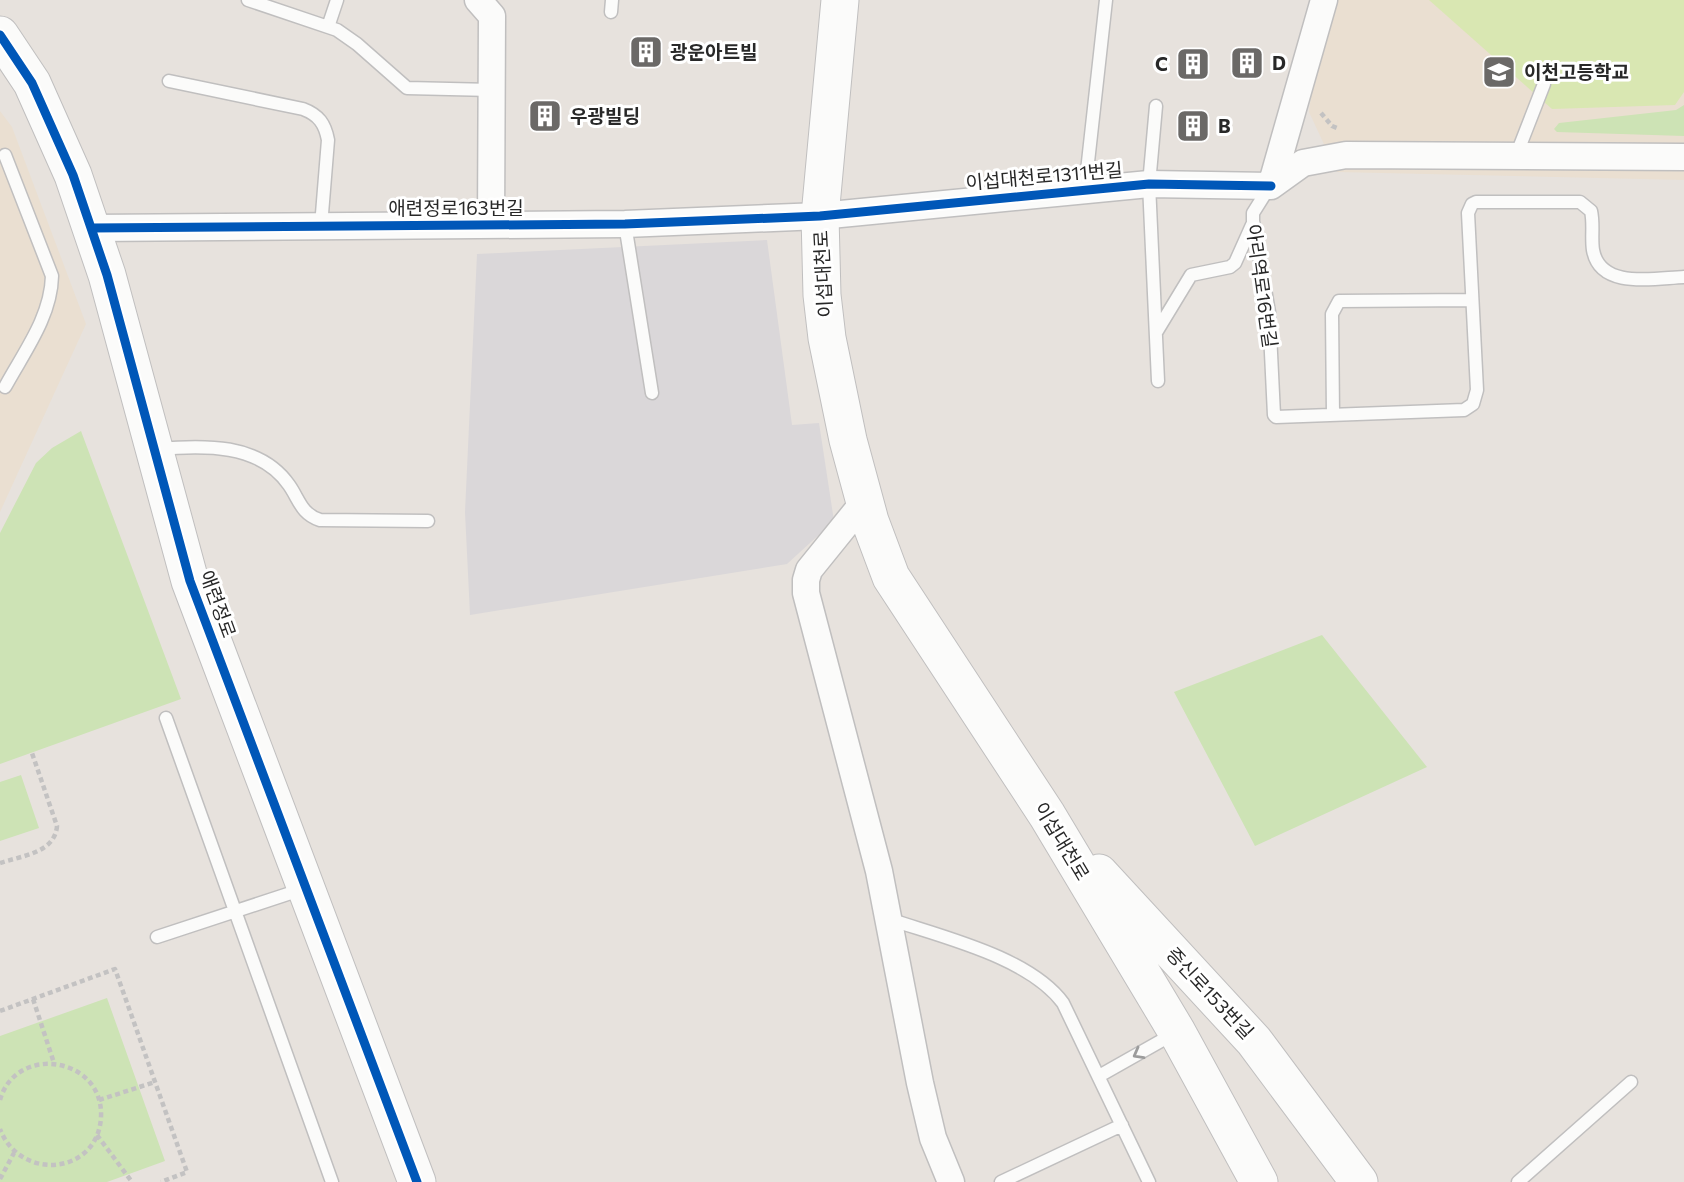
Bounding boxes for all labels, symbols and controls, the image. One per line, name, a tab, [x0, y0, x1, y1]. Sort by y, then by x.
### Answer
building icon: 광운아트빌	[627, 33, 665, 71]
place label: 광운아트빌	[670, 40, 757, 63]
building icon: D	[1228, 44, 1266, 82]
building icon: C	[1174, 45, 1212, 83]
place label: D	[1272, 51, 1286, 74]
place label: C	[1155, 52, 1168, 75]
school or university icon: 이천고등학교	[1480, 53, 1518, 91]
place label: 이천고등학교	[1524, 60, 1629, 83]
building icon: 우광빌딩	[526, 97, 564, 135]
place label: 우광빌딩	[570, 104, 640, 127]
building icon: B	[1174, 107, 1212, 145]
place label: B	[1218, 114, 1231, 137]
street label: 이섭대천로1311번길	[964, 157, 1123, 194]
street label: 애련정로163번길	[388, 196, 524, 219]
street label: 아리역로16번길	[1242, 223, 1283, 349]
street label: 이섭대천로	[809, 230, 836, 318]
street label: 애련정로	[196, 567, 241, 641]
street label: 이섭대천로	[1030, 797, 1095, 884]
street label: 증신로153번길	[1162, 942, 1259, 1043]
one-way arrow	[1133, 1046, 1145, 1059]

